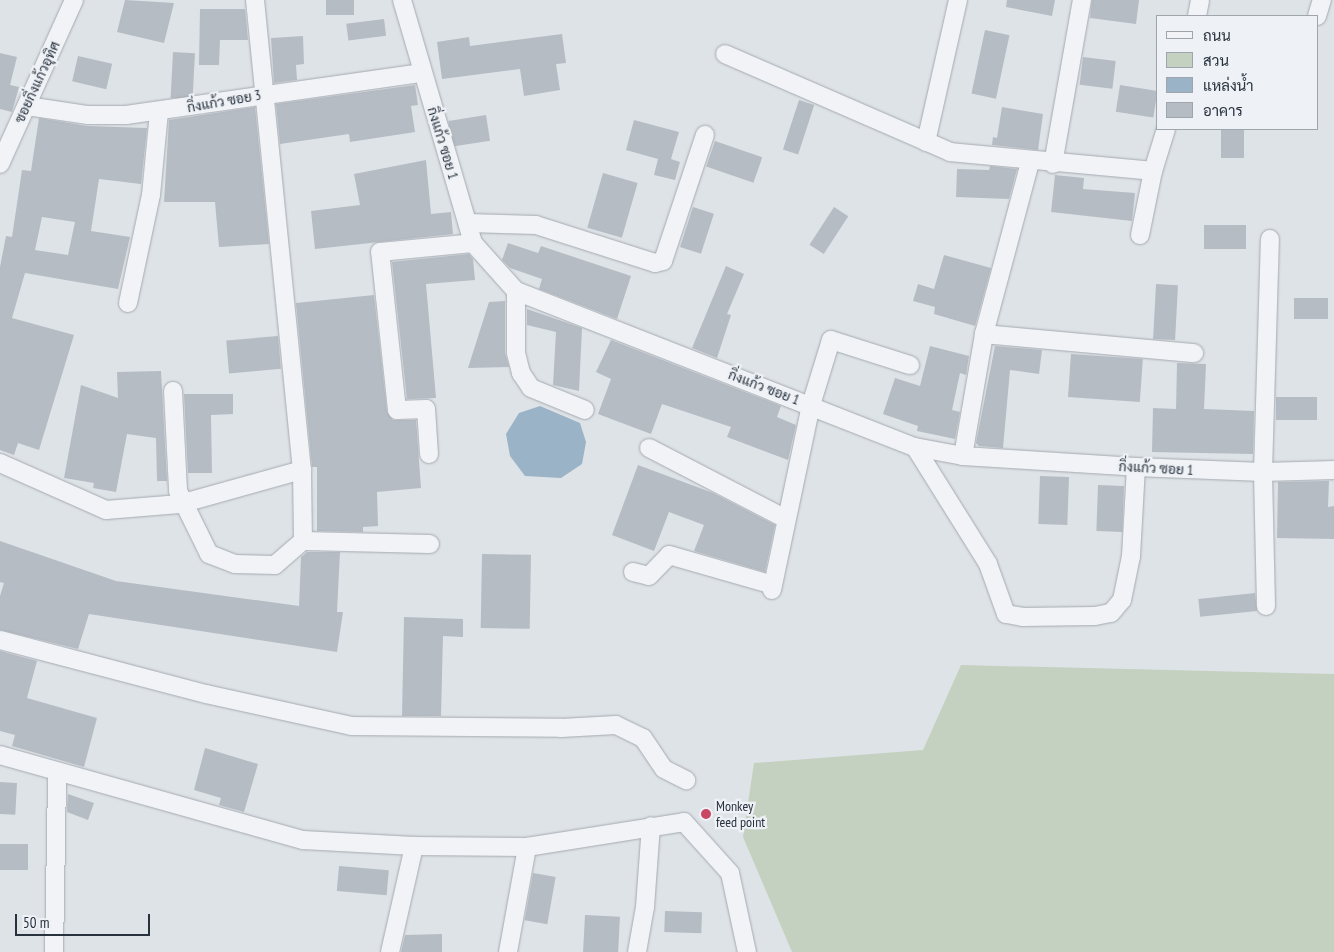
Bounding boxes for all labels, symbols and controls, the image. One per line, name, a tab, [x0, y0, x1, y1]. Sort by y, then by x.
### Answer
legend	[1156, 15, 1319, 130]
text: ถนน	[1203, 26, 1231, 45]
street label: ซอยกิ่งแก้วอุทิศ	[11, 38, 63, 126]
text: สวน	[1203, 51, 1229, 70]
text: แหล่งน้ำ	[1203, 76, 1254, 95]
street label: กิ่งแก้ว ซอย 3	[186, 86, 262, 116]
text: อาคาร	[1203, 101, 1243, 120]
street label: กิ่งแก้ว ซอย 1	[424, 105, 462, 181]
street label: กิ่งแก้ว ซอย 1	[726, 366, 802, 408]
street label: กิ่งแก้ว ซอย 1	[1118, 458, 1194, 478]
place label: Monkey feed point	[716, 798, 765, 830]
marker: Monkey feed point	[700, 808, 712, 820]
scale bar	[18, 904, 152, 936]
text: 50 m	[23, 913, 49, 932]

